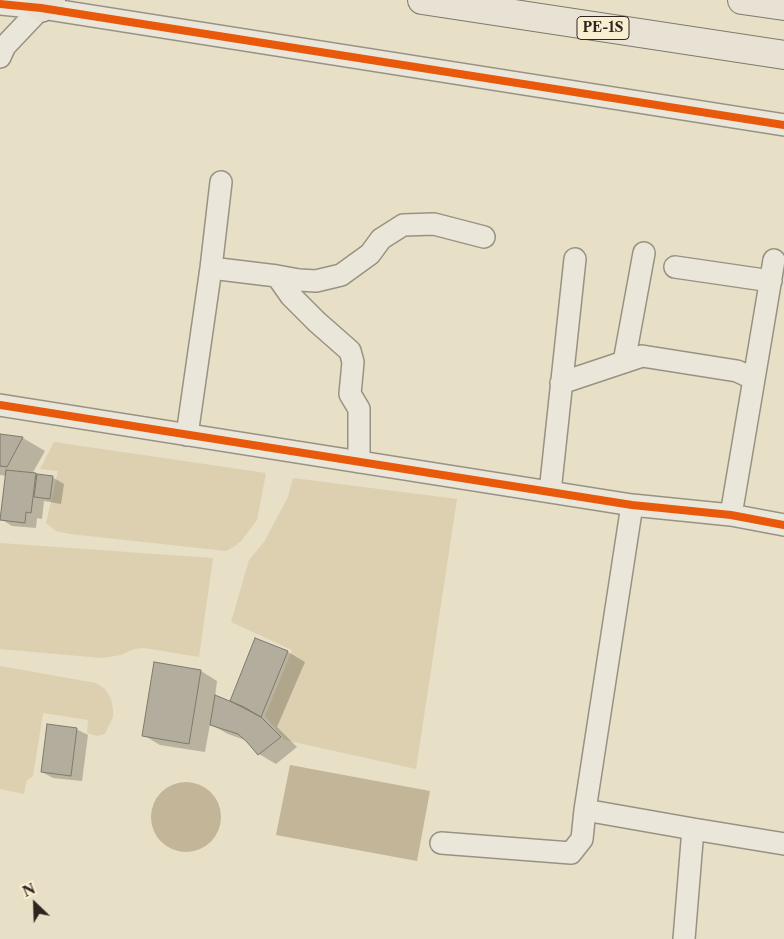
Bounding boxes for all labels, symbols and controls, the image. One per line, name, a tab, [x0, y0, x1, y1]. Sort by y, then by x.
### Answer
road number: PE-1S	[577, 16, 629, 40]
north arrow	[10, 879, 60, 929]
text: N	[20, 880, 38, 901]

